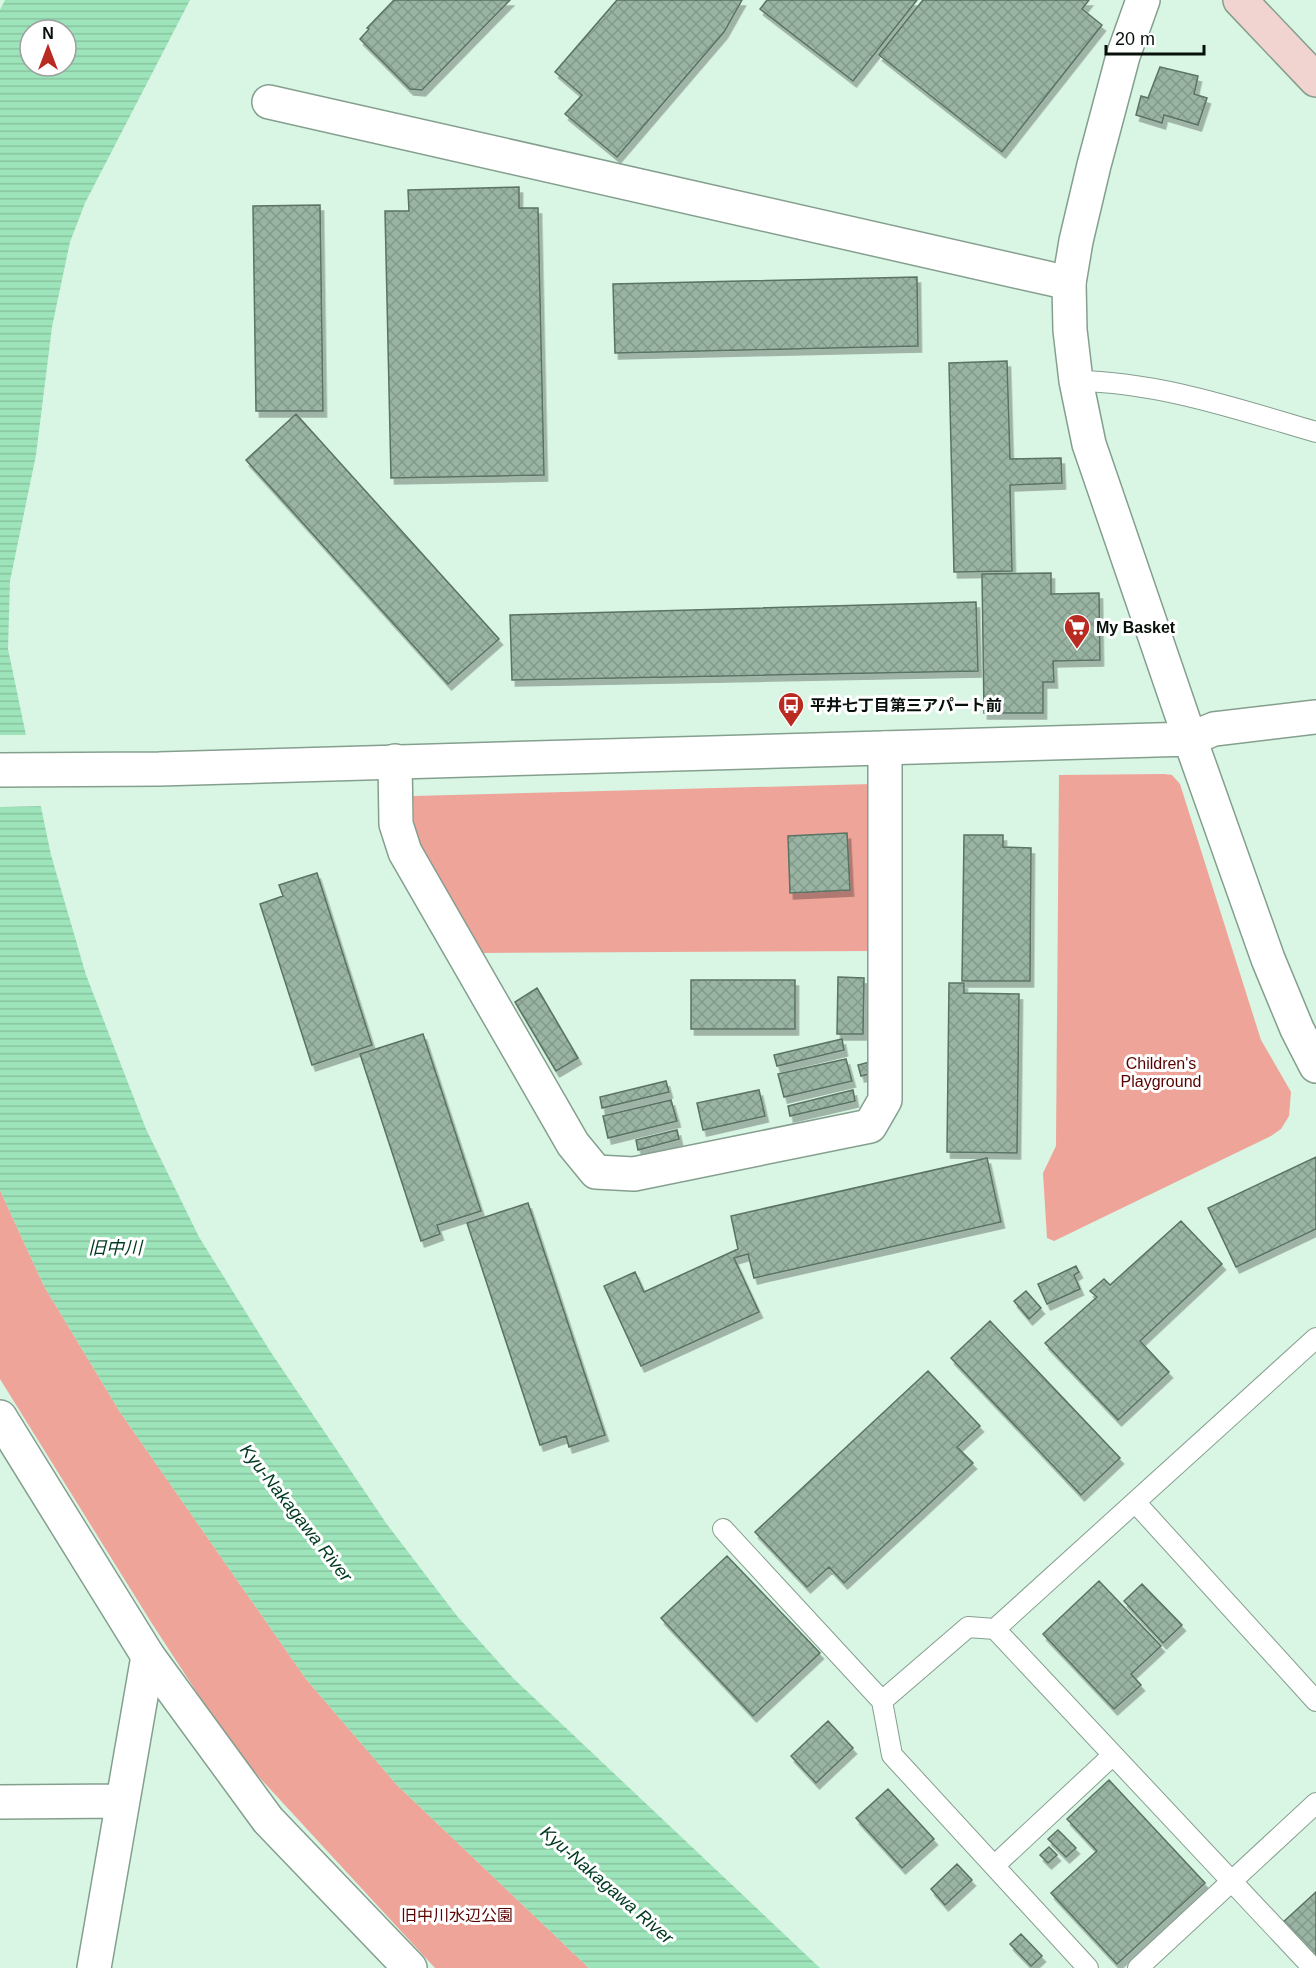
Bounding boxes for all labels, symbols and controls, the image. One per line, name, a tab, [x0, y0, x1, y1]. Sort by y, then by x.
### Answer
north arrow	[18, 18, 78, 78]
scale bar	[1106, 18, 1204, 56]
text: N	[42, 25, 54, 42]
text: 20 m	[1115, 29, 1155, 49]
supermarket icon: My Basket	[1062, 612, 1092, 650]
place label: My Basket	[1096, 619, 1176, 636]
bus stop icon: 平井七丁目第三アパート前	[776, 690, 806, 728]
place label: 平井七丁目第三アパート前	[810, 696, 1002, 714]
park label: Children's Playground	[1121, 1055, 1201, 1090]
water label: 旧中川	[88, 1238, 144, 1258]
water label: Kyu-Nakagawa River	[236, 1440, 357, 1587]
water label: Kyu-Nakagawa River	[537, 1822, 678, 1949]
park label: 旧中川水辺公園	[401, 1907, 513, 1924]

